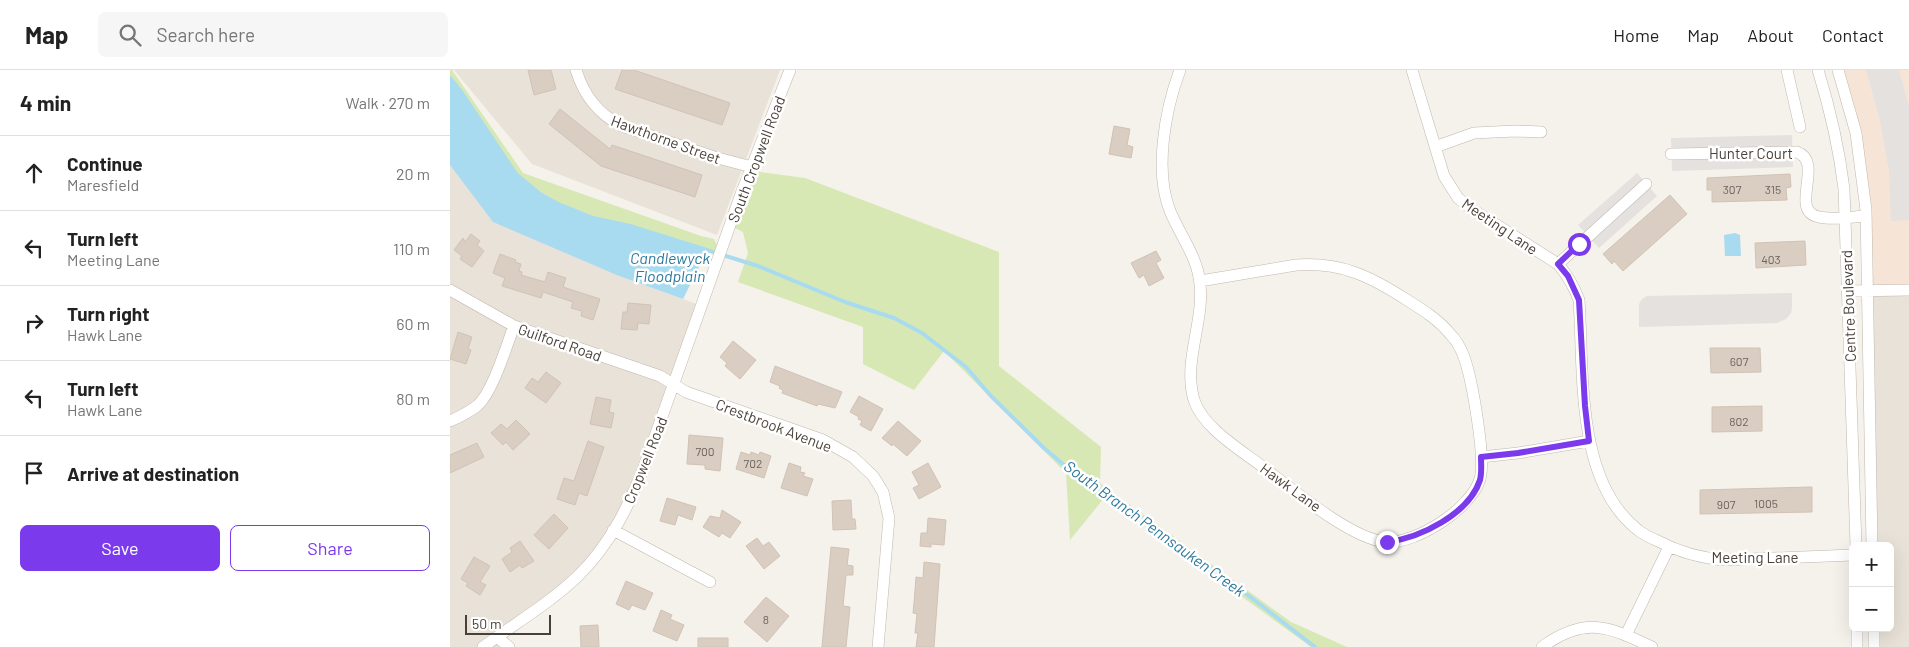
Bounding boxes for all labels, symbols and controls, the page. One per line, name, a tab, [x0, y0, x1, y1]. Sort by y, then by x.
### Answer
search box	[98, 12, 448, 57]
text: Map	[25, 20, 68, 49]
icon: search	[116, 21, 144, 49]
text: Search here	[156, 23, 255, 46]
text: Home	[1613, 24, 1659, 46]
text: Map	[1687, 24, 1719, 46]
text: About	[1747, 24, 1794, 46]
text: Contact	[1822, 24, 1884, 46]
text: 4 min	[20, 90, 71, 115]
text: Walk · 270 m	[345, 93, 430, 112]
street label: South Cropwell Road	[724, 93, 788, 225]
street label: Hawthorne Street	[609, 111, 723, 167]
street label: Hunter Court	[1709, 144, 1793, 162]
text: Continue	[67, 152, 143, 175]
icon: ahead	[20, 159, 48, 187]
text: 20 m	[396, 164, 430, 183]
text: Maresfield	[67, 175, 139, 194]
house number: 307	[1723, 182, 1742, 196]
house number: 315	[1765, 182, 1781, 196]
street label: Meeting Lane	[1459, 194, 1541, 258]
text: Turn left	[67, 227, 138, 250]
route start	[1568, 233, 1591, 256]
icon: left	[20, 234, 48, 262]
text: 110 m	[393, 239, 430, 258]
water label: Candlewyck Floodplain	[630, 248, 710, 285]
text: Meeting Lane	[67, 250, 160, 269]
street label: Centre Boulevard	[1837, 250, 1859, 362]
house number: 403	[1761, 252, 1781, 266]
text: Turn right	[67, 302, 149, 325]
icon: right	[20, 309, 48, 337]
text: 60 m	[396, 314, 430, 333]
street label: Guilford Road	[516, 319, 604, 365]
text: Hawk Lane	[67, 325, 143, 344]
house number: 607	[1730, 354, 1749, 368]
text: Turn left	[67, 377, 138, 400]
icon: left	[20, 384, 48, 412]
text: 80 m	[396, 389, 430, 408]
street label: Crestbrook Avenue	[713, 395, 835, 455]
text: Hawk Lane	[67, 400, 143, 419]
street label: Cropwell Road	[619, 414, 671, 506]
house number: 802	[1729, 414, 1749, 428]
house number: 700	[695, 444, 715, 458]
house number: 702	[744, 456, 762, 470]
water label: South Branch Pennsauken Creek	[1061, 456, 1249, 600]
icon: arrive	[20, 459, 48, 487]
street label: Hawk Lane	[1257, 459, 1325, 515]
text: Arrive at destination	[67, 462, 239, 485]
house number: 1005	[1754, 496, 1778, 510]
house number: 907	[1717, 497, 1736, 511]
button: Save	[20, 525, 220, 571]
button: Share	[230, 525, 430, 571]
route end	[1376, 531, 1399, 554]
map controls	[1849, 542, 1894, 632]
button: +	[1849, 542, 1894, 587]
street label: Meeting Lane	[1711, 548, 1799, 566]
button: −	[1849, 587, 1894, 632]
scale bar	[465, 612, 551, 635]
house number: 8	[763, 612, 769, 626]
text: 50 m	[472, 615, 501, 632]

